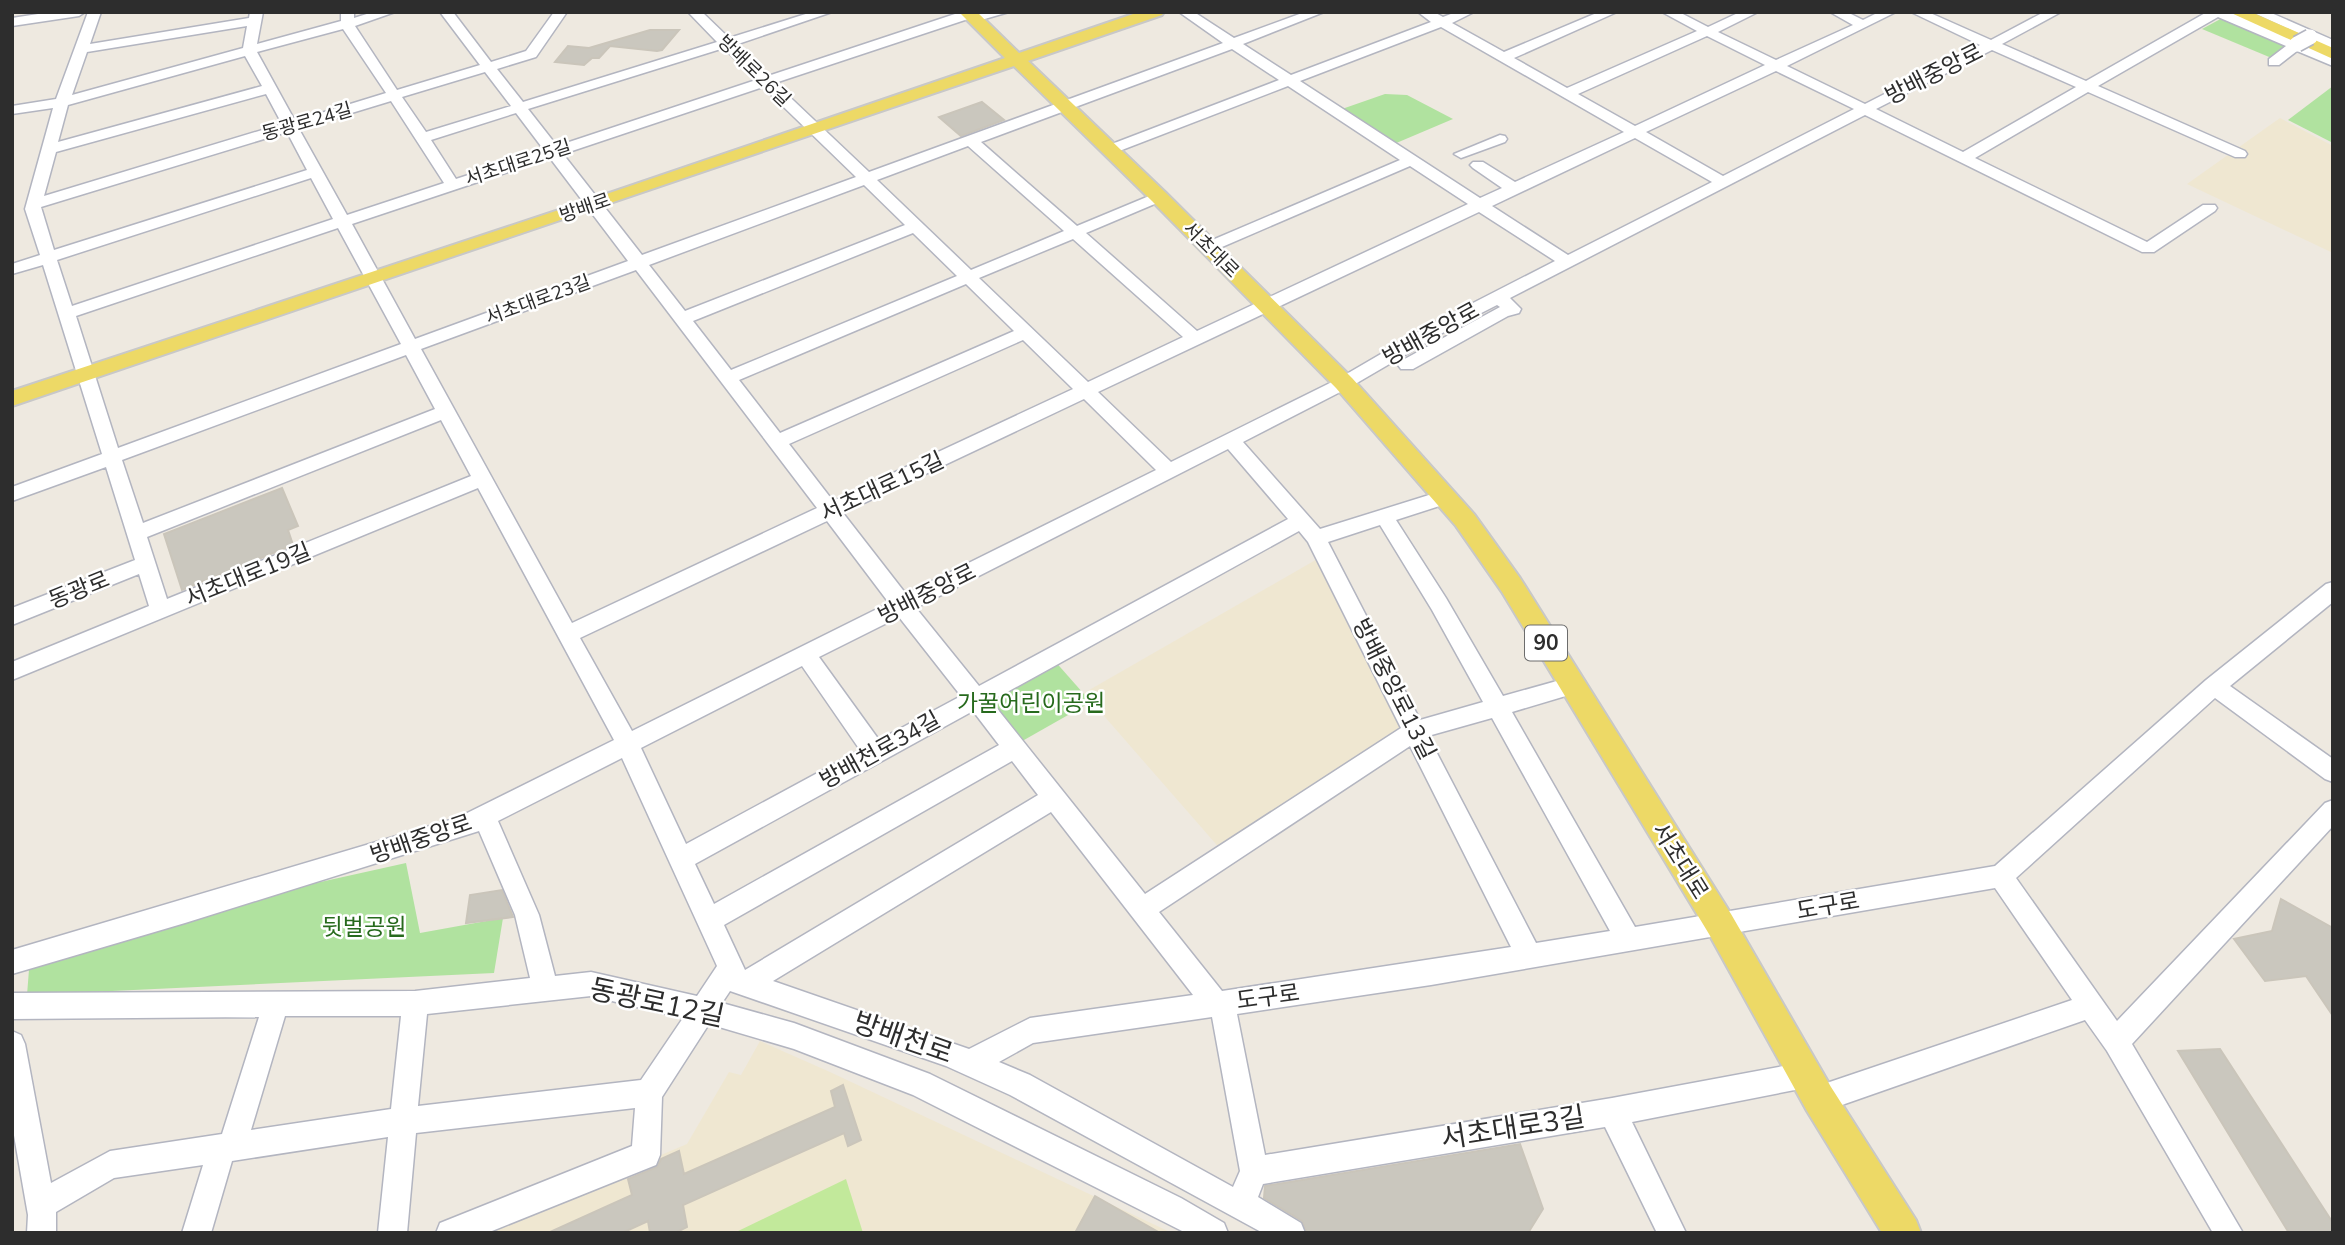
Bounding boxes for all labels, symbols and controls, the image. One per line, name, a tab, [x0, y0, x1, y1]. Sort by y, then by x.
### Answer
street label: 방배로26길	[712, 29, 796, 113]
street label: 방배중앙로	[1880, 36, 1988, 112]
street label: 동광로24길	[259, 97, 355, 147]
street label: 서초대로25길	[462, 134, 574, 192]
street label: 방배로	[556, 187, 614, 229]
street label: 서초대로	[1177, 216, 1245, 284]
street label: 서초대로23길	[482, 269, 594, 331]
street label: 방배중앙로	[1377, 295, 1485, 373]
street label: 서초대로15길	[815, 445, 949, 529]
street label: 서초대로19길	[180, 536, 316, 614]
street label: 방배중앙로	[873, 556, 981, 632]
street label: 동광로	[44, 564, 114, 616]
street label: 방배중앙로13길	[1345, 613, 1443, 765]
road number: 90	[1525, 626, 1567, 660]
park label: 가꿀어린이공원	[957, 688, 1105, 719]
street label: 방배천로34길	[814, 704, 946, 796]
street label: 방배중앙로	[366, 807, 476, 871]
street label: 서초대로	[1644, 817, 1716, 905]
street label: 도구로	[1794, 885, 1862, 927]
park label: 뒷벌공원	[322, 912, 406, 943]
street label: 동광로12길	[586, 970, 728, 1036]
street label: 도구로	[1234, 977, 1302, 1017]
street label: 방배천로	[848, 1003, 958, 1073]
street label: 서초대로3길	[1438, 1098, 1588, 1158]

